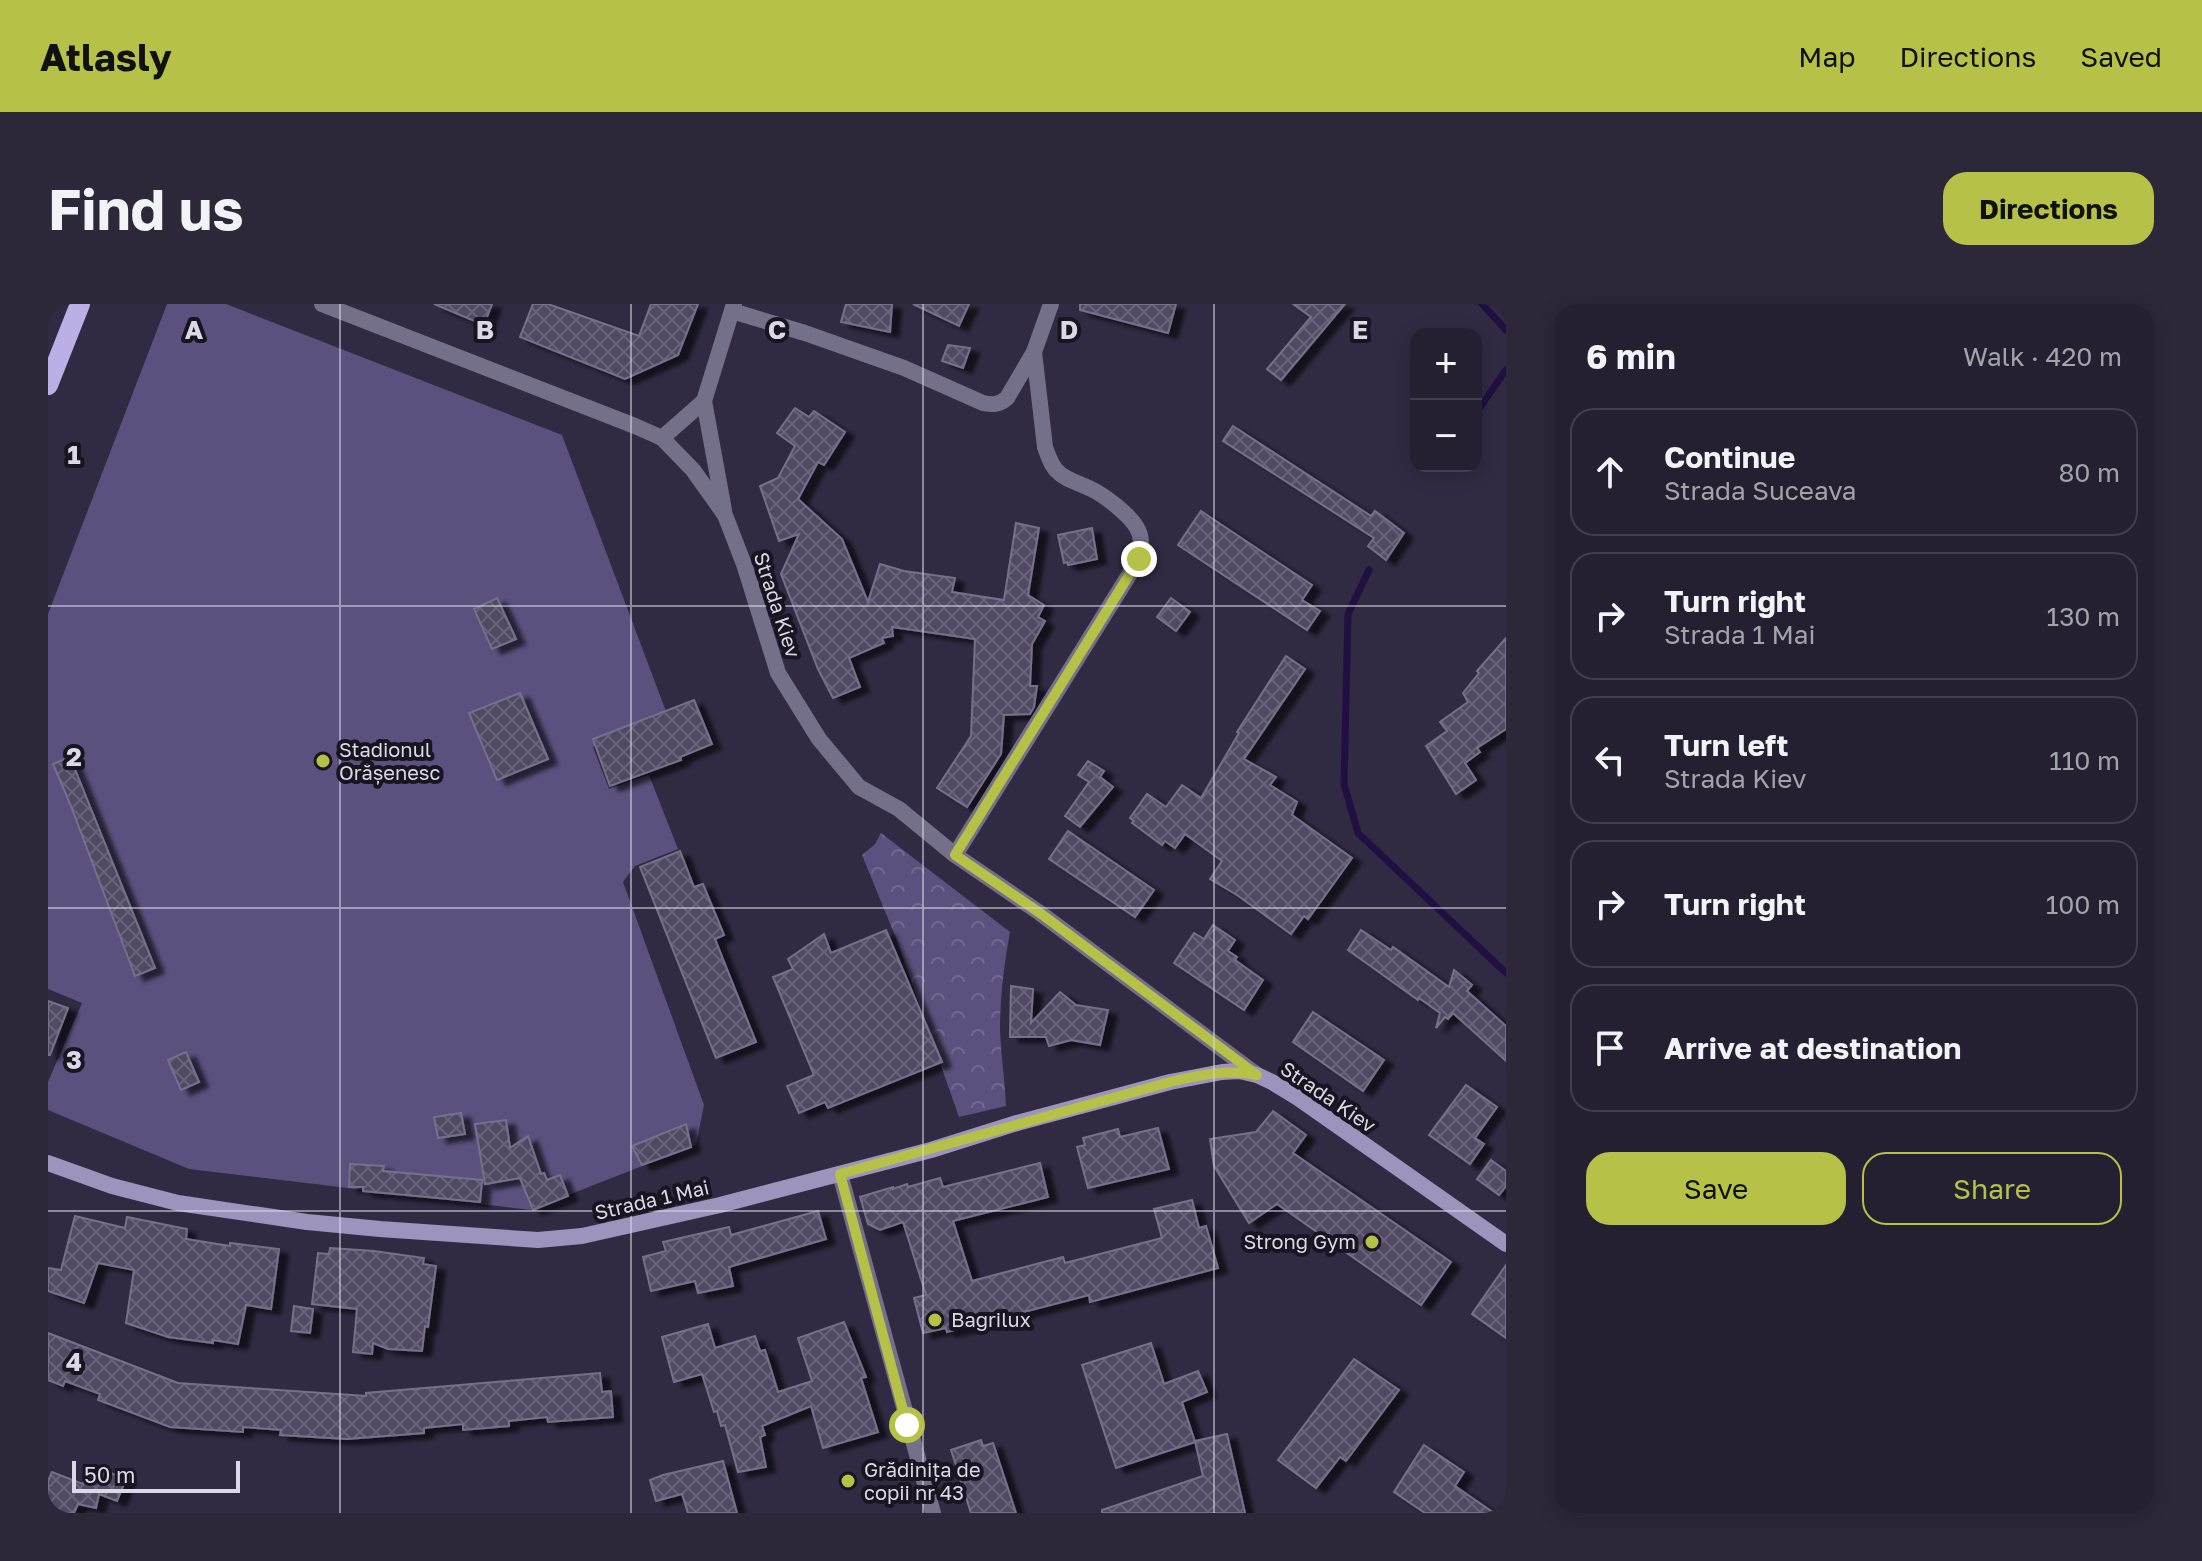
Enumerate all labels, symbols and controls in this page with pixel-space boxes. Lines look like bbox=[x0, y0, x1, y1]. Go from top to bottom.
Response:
text: Atlasly bbox=[40, 34, 172, 79]
text: Map bbox=[1798, 40, 1855, 73]
text: Directions bbox=[1899, 40, 2036, 73]
text: Saved bbox=[2080, 40, 2162, 73]
button: Directions bbox=[1943, 172, 2154, 245]
text: Find us bbox=[48, 175, 244, 242]
text: A bbox=[185, 314, 204, 345]
text: B bbox=[476, 314, 494, 345]
text: C bbox=[768, 314, 786, 345]
text: D bbox=[1060, 314, 1078, 345]
text: E bbox=[1352, 314, 1368, 345]
map controls bbox=[1410, 328, 1482, 472]
button: + bbox=[1410, 328, 1482, 400]
text: 6 min bbox=[1586, 336, 1676, 376]
text: Walk · 420 m bbox=[1963, 341, 2122, 372]
button: − bbox=[1410, 400, 1482, 472]
text: 1 bbox=[67, 439, 81, 470]
text: Continue bbox=[1664, 439, 1795, 475]
icon: ahead bbox=[1588, 450, 1632, 494]
text: 80 m bbox=[2059, 457, 2120, 488]
text: Strada Suceava bbox=[1664, 475, 1857, 506]
route end bbox=[1121, 541, 1157, 577]
street label: Strada Kiev bbox=[750, 549, 806, 660]
text: Turn right bbox=[1664, 583, 1806, 619]
icon: right bbox=[1588, 594, 1632, 638]
text: 130 m bbox=[2047, 601, 2120, 632]
text: Strada 1 Mai bbox=[1664, 619, 1815, 650]
text: Turn left bbox=[1664, 727, 1789, 763]
place label: Stadionul Orășenesc bbox=[339, 737, 440, 785]
icon: left bbox=[1588, 738, 1632, 782]
text: 2 bbox=[66, 741, 82, 772]
text: 110 m bbox=[2049, 745, 2120, 776]
marker: Stadionul Orășenesc bbox=[314, 752, 332, 770]
text: Strada Kiev bbox=[1664, 763, 1806, 794]
icon: right bbox=[1588, 882, 1632, 926]
text: Turn right bbox=[1664, 886, 1806, 922]
text: 100 m bbox=[2046, 889, 2120, 920]
icon: arrive bbox=[1588, 1026, 1632, 1070]
text: Arrive at destination bbox=[1664, 1030, 1961, 1066]
text: 3 bbox=[66, 1044, 82, 1075]
street label: Strada Kiev bbox=[1276, 1056, 1381, 1137]
button: Save bbox=[1586, 1152, 1846, 1225]
button: Share bbox=[1862, 1152, 2122, 1225]
street label: Strada 1 Mai bbox=[592, 1174, 711, 1224]
place label: Strong Gym bbox=[1243, 1229, 1356, 1253]
marker: Strong Gym bbox=[1363, 1233, 1381, 1251]
place label: Bagrilux bbox=[951, 1307, 1031, 1331]
marker: Bagrilux bbox=[926, 1311, 944, 1329]
text: 4 bbox=[66, 1346, 82, 1377]
route start bbox=[889, 1407, 925, 1443]
scale bar bbox=[72, 1457, 240, 1493]
place label: Grădinița de copii nr 43 bbox=[864, 1457, 981, 1504]
text: 50 m bbox=[84, 1461, 135, 1488]
marker: Grădinița de copii nr 43 bbox=[839, 1472, 857, 1490]

